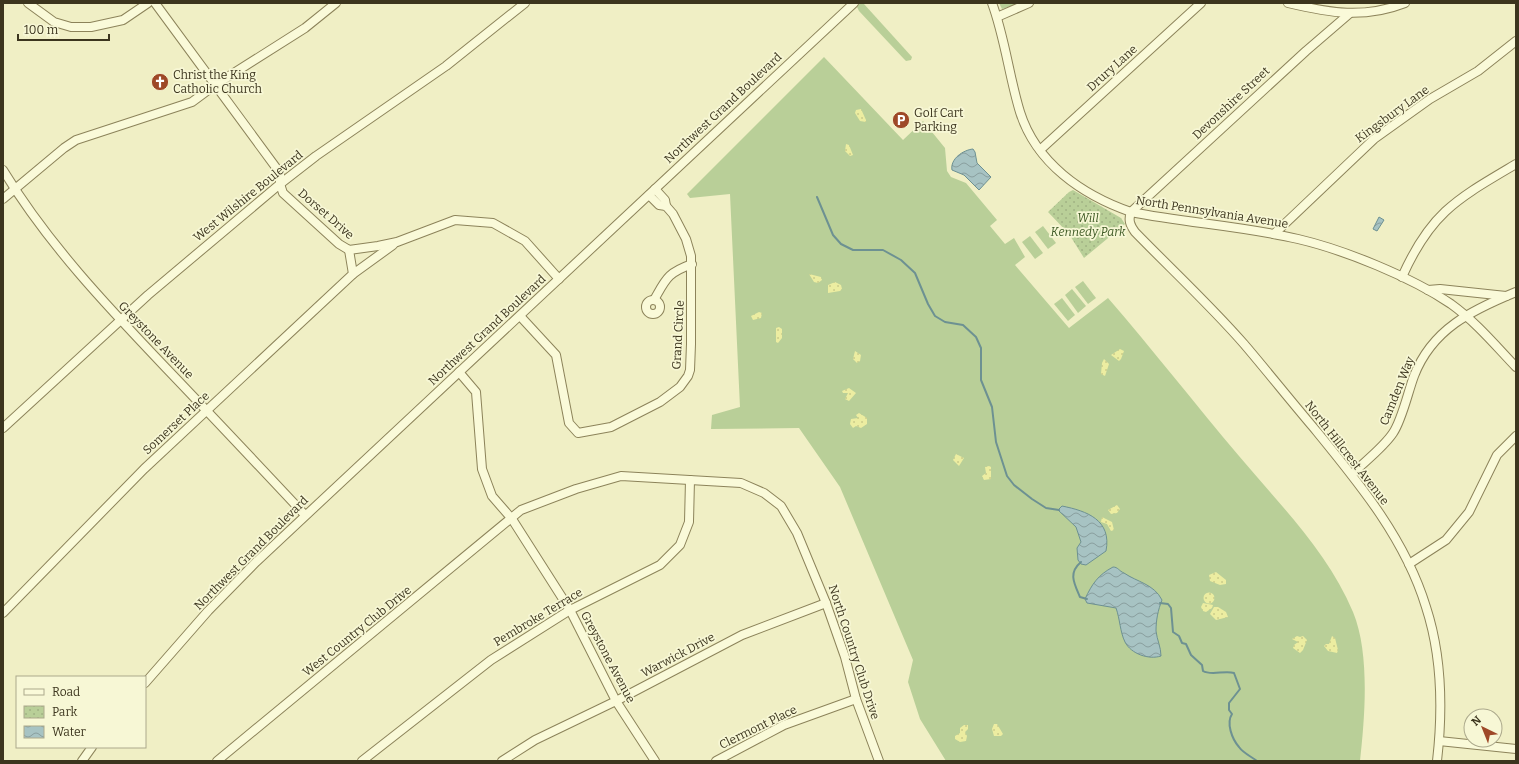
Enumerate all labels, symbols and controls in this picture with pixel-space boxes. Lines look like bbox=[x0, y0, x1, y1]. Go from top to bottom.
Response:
scale bar bbox=[18, 16, 109, 42]
text: 100 m bbox=[24, 23, 59, 37]
street label: Drury Lane bbox=[1084, 42, 1140, 94]
street label: Northwest Grand Boulevard bbox=[661, 50, 785, 166]
street label: Devonshire Street bbox=[1190, 63, 1273, 142]
place label: Christ the King Catholic Church bbox=[173, 68, 262, 96]
church icon: Christ the King Catholic Church bbox=[150, 72, 170, 92]
street label: Kingsbury Lane bbox=[1352, 83, 1432, 145]
place label: Golf Cart Parking bbox=[914, 106, 964, 134]
parking icon: Golf Cart Parking bbox=[891, 110, 911, 130]
street label: West Wilshire Boulevard bbox=[191, 148, 305, 244]
street label: Dorset Drive bbox=[295, 186, 357, 242]
street label: North Pennsylvania Avenue bbox=[1135, 193, 1289, 231]
park label: Will Kennedy Park bbox=[1051, 211, 1126, 239]
street label: Northwest Grand Boulevard bbox=[425, 272, 549, 388]
street label: Greystone Avenue bbox=[116, 299, 196, 381]
street label: Grand Circle bbox=[669, 300, 687, 370]
street label: Camden Way bbox=[1377, 354, 1417, 427]
street label: Somerset Place bbox=[140, 389, 212, 457]
street label: North Hillcrest Avenue bbox=[1302, 398, 1392, 508]
street label: Northwest Grand Boulevard bbox=[191, 493, 311, 613]
street label: West Country Club Drive bbox=[300, 583, 414, 679]
street label: North Country Club Drive bbox=[826, 583, 882, 721]
street label: Pembroke Terrace bbox=[491, 585, 585, 649]
street label: Greystone Avenue bbox=[578, 609, 638, 705]
street label: Warwick Drive bbox=[639, 630, 717, 680]
legend bbox=[16, 676, 146, 748]
text: Road bbox=[52, 685, 80, 699]
street label: Clermont Place bbox=[717, 702, 799, 752]
text: Park bbox=[52, 705, 78, 719]
north arrow bbox=[1463, 708, 1503, 748]
text: N bbox=[1469, 713, 1484, 729]
text: Water bbox=[52, 725, 87, 739]

